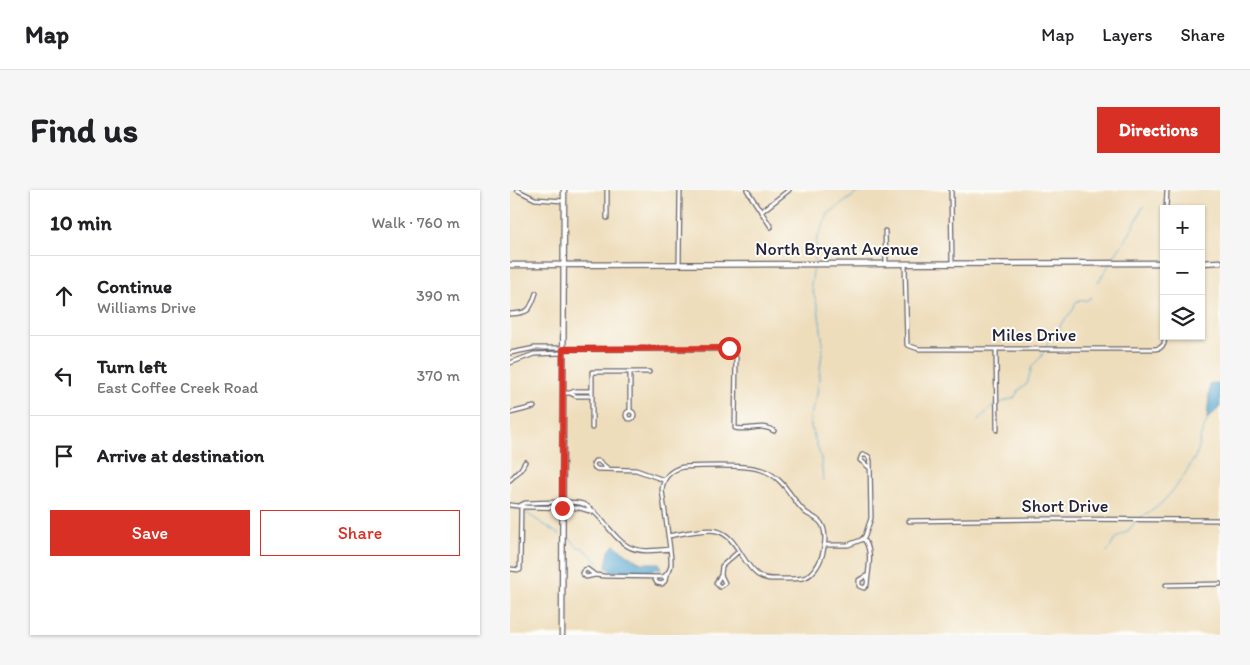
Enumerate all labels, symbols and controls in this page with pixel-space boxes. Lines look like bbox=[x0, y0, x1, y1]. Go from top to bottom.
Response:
text: Map bbox=[25, 20, 69, 49]
text: Map bbox=[1041, 24, 1074, 46]
text: Layers bbox=[1102, 24, 1152, 46]
text: Share bbox=[1180, 24, 1225, 46]
button: Directions bbox=[1097, 107, 1220, 153]
text: Find us bbox=[30, 109, 138, 151]
map controls bbox=[1160, 205, 1205, 340]
button: + bbox=[1160, 205, 1205, 250]
text: 10 min bbox=[50, 210, 112, 235]
text: Walk · 760 m bbox=[372, 213, 460, 232]
street label: North Bryant Avenue bbox=[755, 238, 919, 260]
button: − bbox=[1160, 250, 1205, 295]
text: Continue bbox=[97, 275, 172, 298]
icon: ahead bbox=[50, 282, 78, 310]
text: 390 m bbox=[416, 286, 460, 305]
button: layers bbox=[1160, 295, 1205, 340]
text: Williams Drive bbox=[97, 298, 196, 317]
street label: Miles Drive bbox=[992, 324, 1076, 346]
route start bbox=[718, 337, 741, 360]
text: Turn left bbox=[97, 355, 167, 378]
icon: left bbox=[50, 362, 78, 390]
text: 370 m bbox=[416, 366, 460, 385]
text: East Coffee Creek Road bbox=[97, 378, 258, 397]
icon: arrive bbox=[50, 442, 78, 470]
text: Arrive at destination bbox=[97, 444, 264, 467]
street label: Short Drive bbox=[1022, 495, 1108, 517]
route end bbox=[551, 497, 574, 520]
button: Save bbox=[50, 510, 250, 556]
button: Share bbox=[260, 510, 460, 556]

